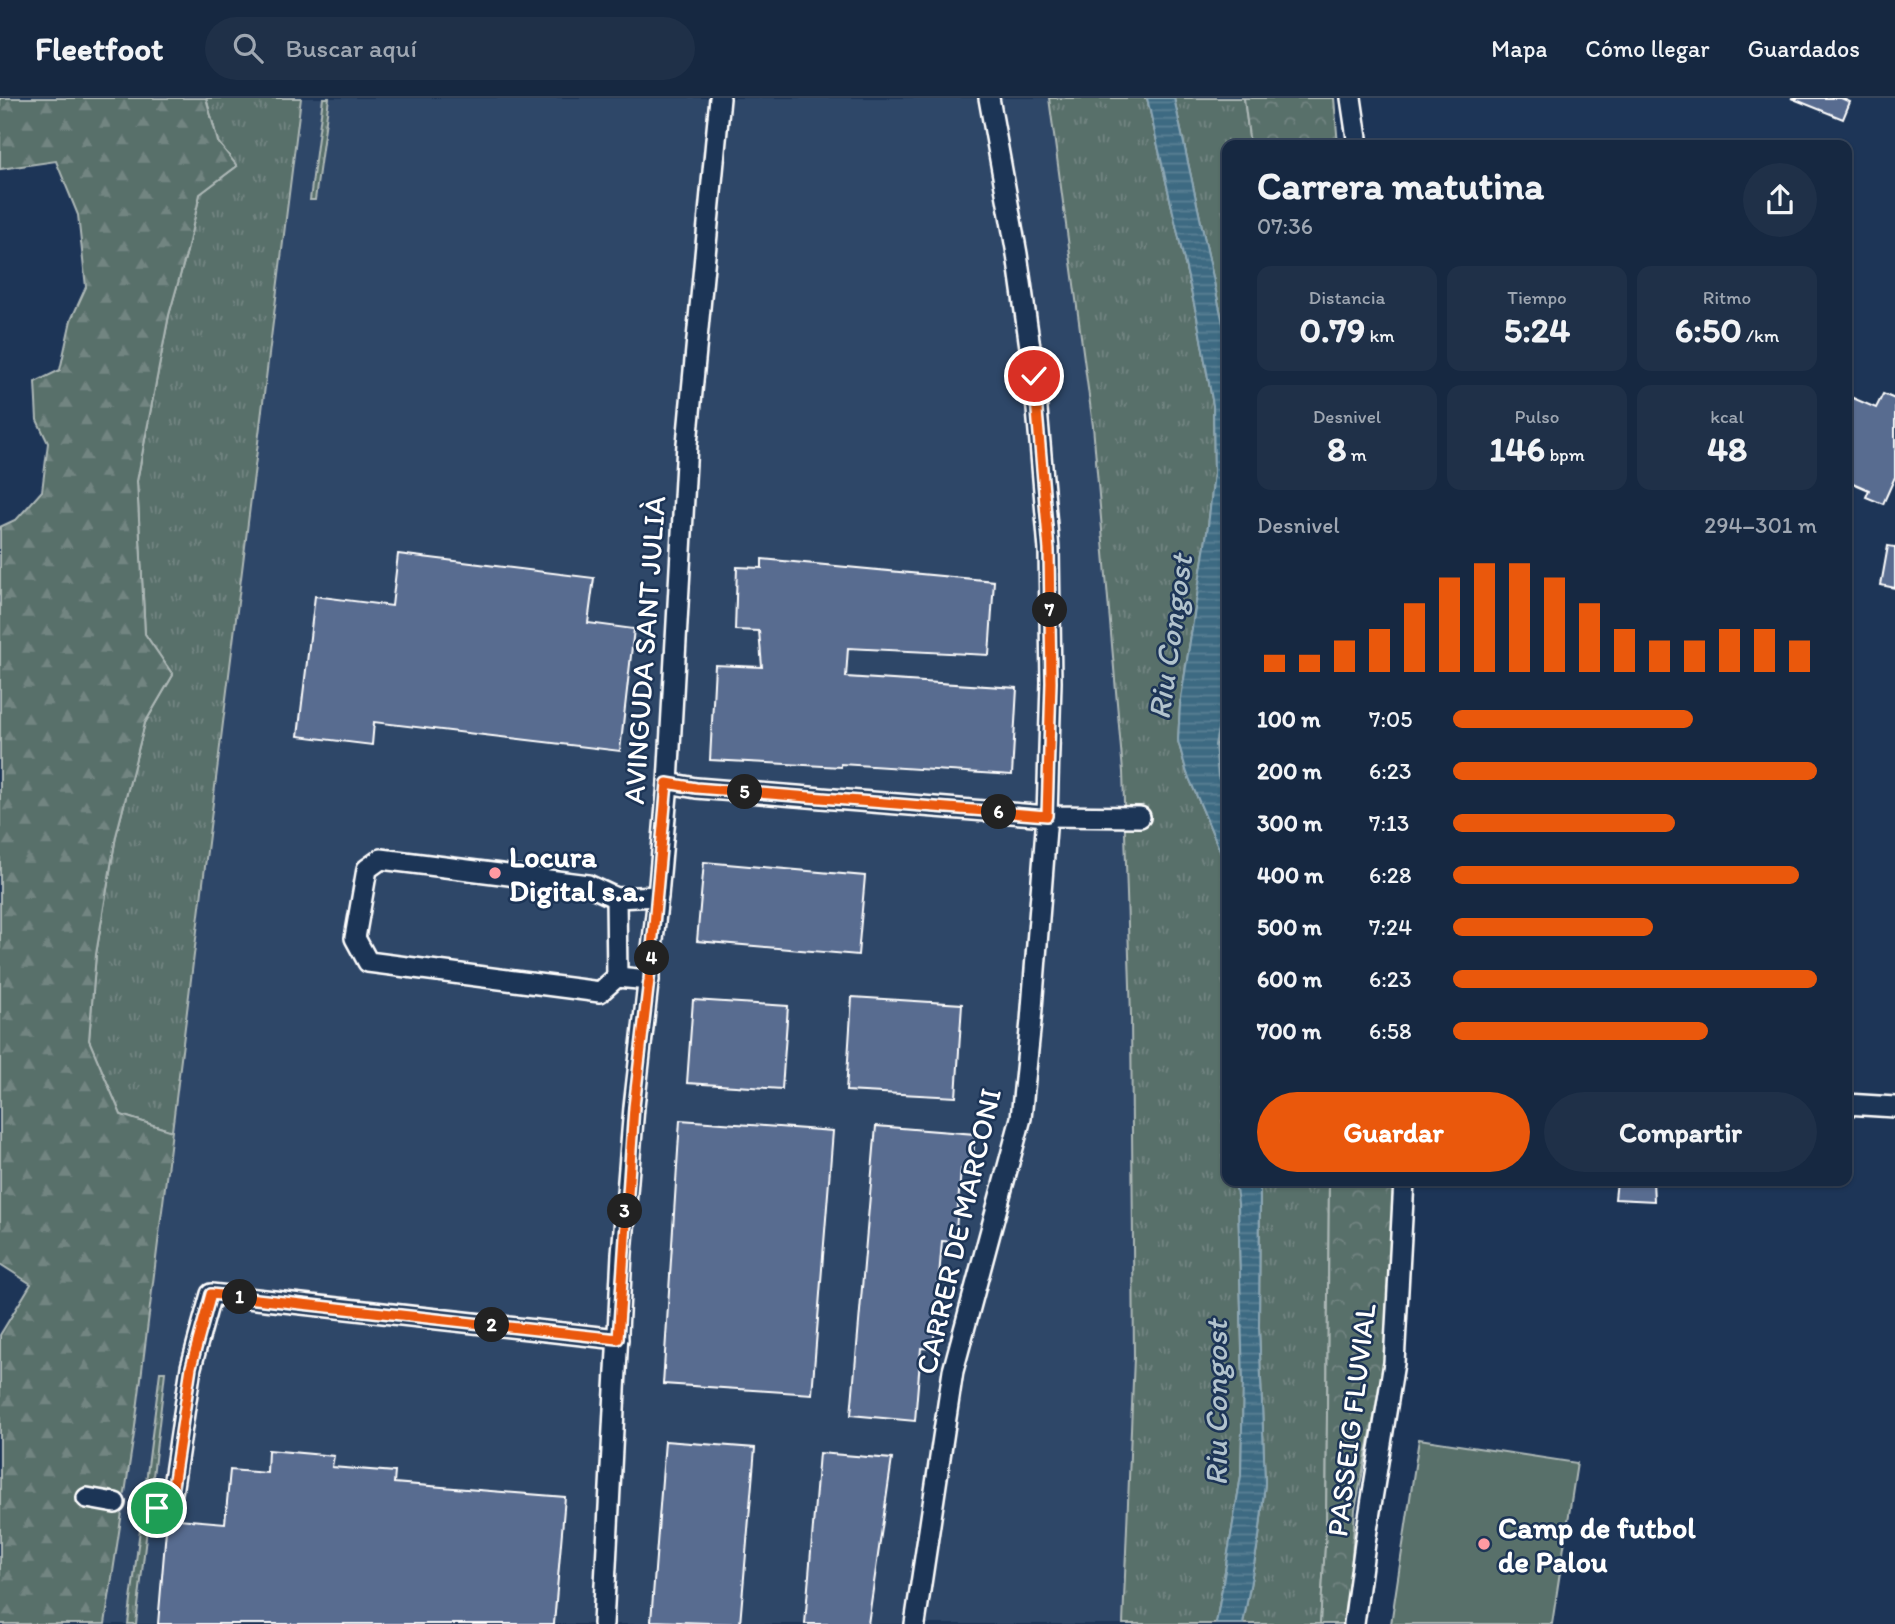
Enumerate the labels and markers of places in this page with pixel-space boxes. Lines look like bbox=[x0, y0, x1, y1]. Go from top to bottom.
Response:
pin bbox=[1004, 346, 1064, 406]
pin: 7 bbox=[1032, 592, 1068, 628]
pin: 5 bbox=[728, 774, 762, 810]
pin: 6 bbox=[982, 794, 1016, 830]
place label: Locura Digital s.a. bbox=[509, 838, 645, 909]
marker: Locura Digital s.a. bbox=[487, 865, 503, 881]
pin: 4 bbox=[634, 940, 670, 976]
pin: 3 bbox=[608, 1194, 642, 1228]
pin: 1 bbox=[222, 1280, 258, 1314]
pin: 2 bbox=[475, 1308, 510, 1342]
pin bbox=[127, 1478, 187, 1538]
place label: Camp de futbol de Palou bbox=[1498, 1509, 1696, 1580]
marker: Camp de futbol de Palou bbox=[1476, 1536, 1492, 1552]

